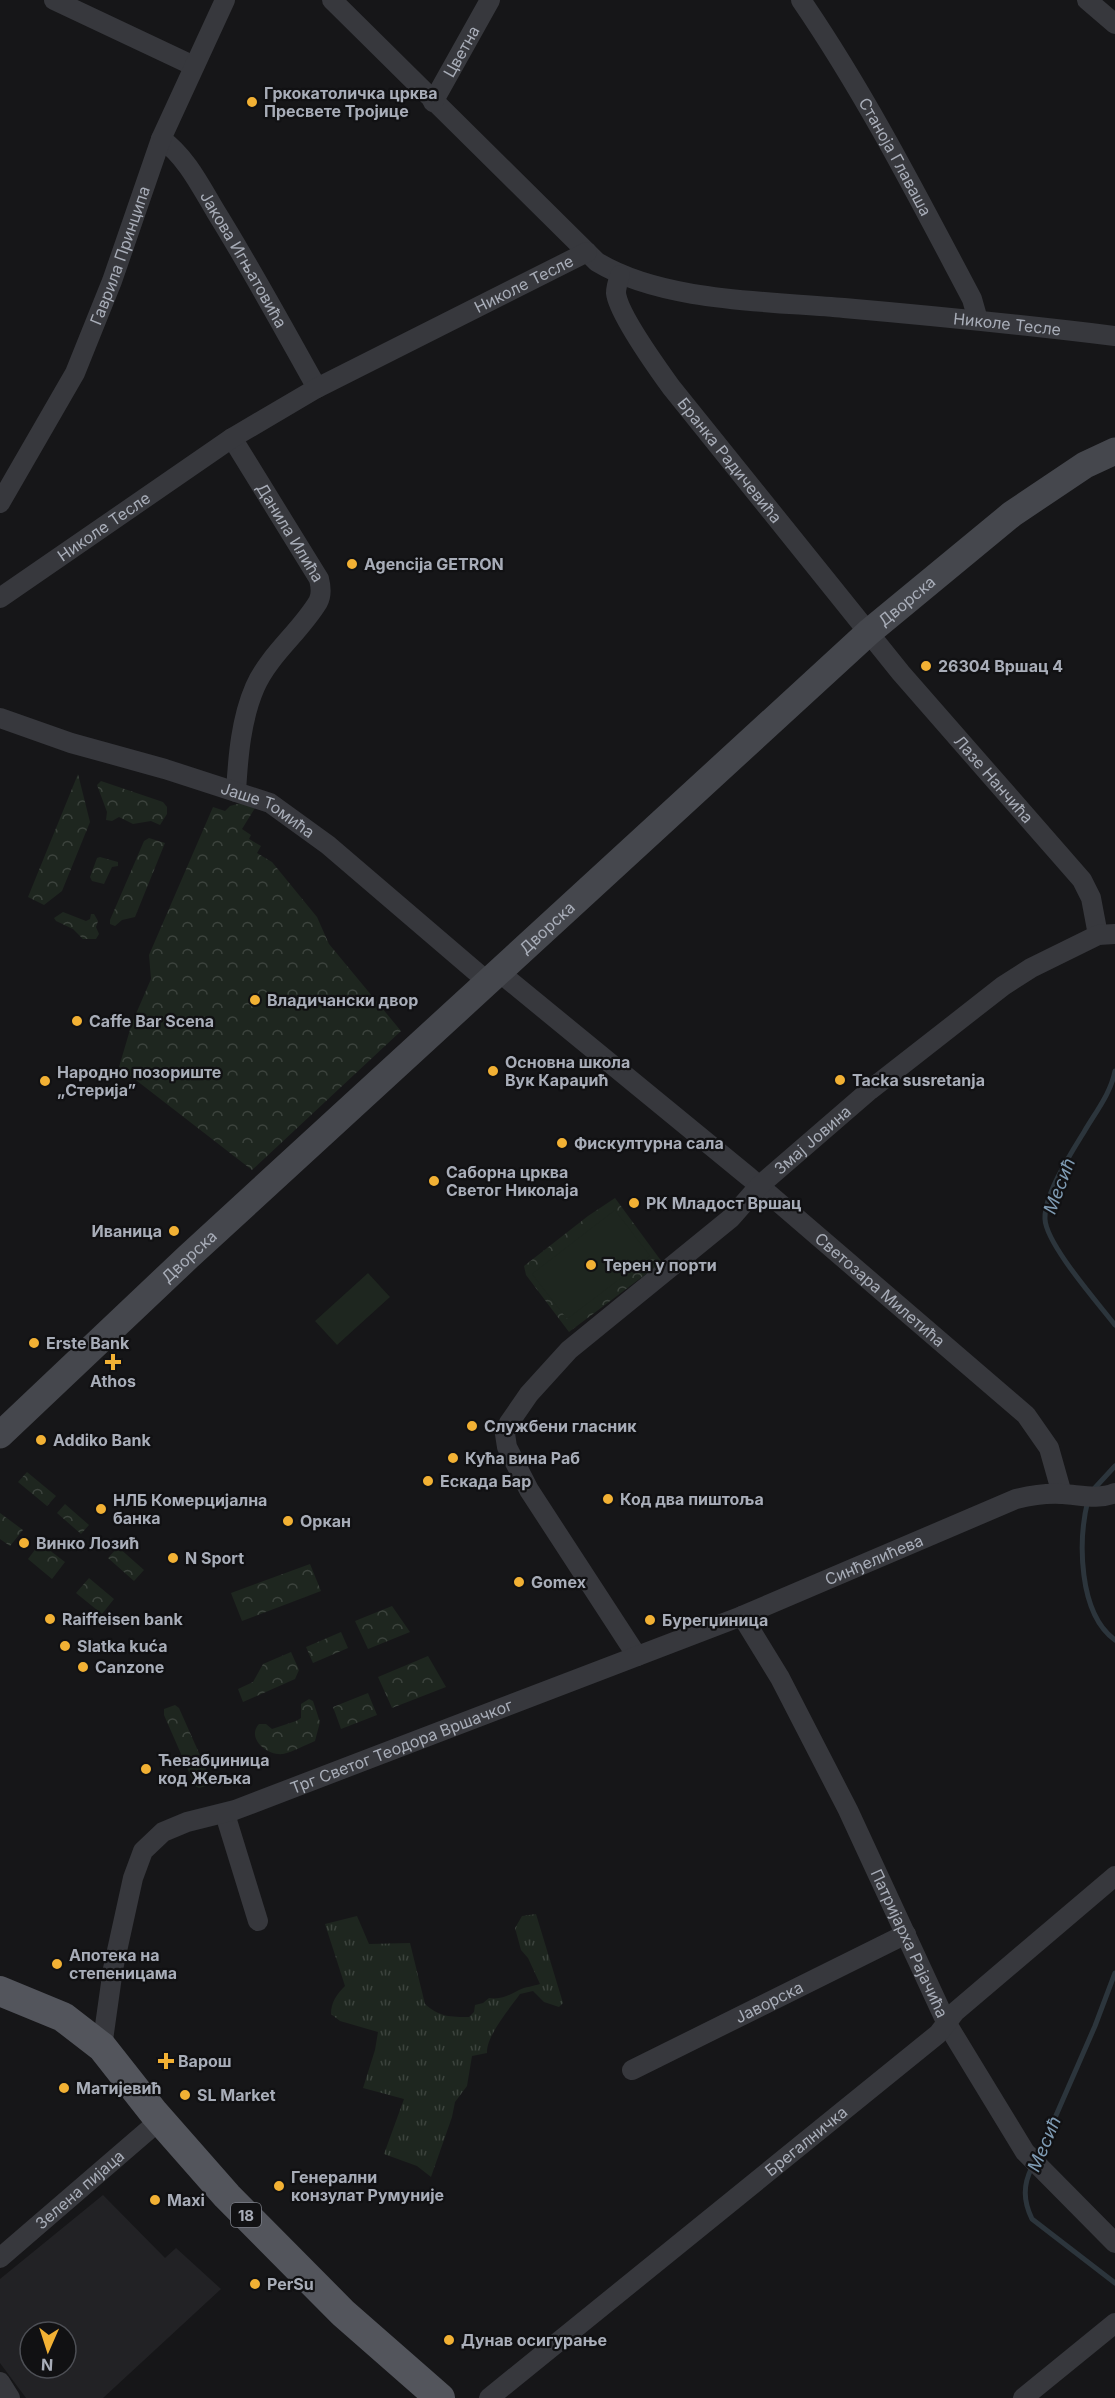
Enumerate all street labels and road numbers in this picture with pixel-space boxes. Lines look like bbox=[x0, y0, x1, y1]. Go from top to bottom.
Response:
street label: Цветна bbox=[439, 22, 484, 81]
street label: Станоја Главаша bbox=[855, 94, 936, 219]
street label: Гаврила Принципа bbox=[85, 183, 154, 328]
street label: Јакова Игњатовића bbox=[196, 188, 291, 331]
street label: Николе Тесле bbox=[471, 251, 577, 317]
street label: Николе Тесле bbox=[952, 308, 1062, 340]
street label: Бранка Радичевића bbox=[674, 394, 786, 527]
street label: Данила Илића bbox=[252, 479, 328, 586]
street label: Николе Тесле bbox=[53, 487, 154, 565]
street label: Дворска bbox=[874, 571, 939, 630]
street label: Лазе Нанчића bbox=[950, 731, 1038, 827]
street label: Јаше Томића bbox=[218, 778, 319, 842]
street label: Дворска bbox=[515, 897, 579, 958]
street label: Змај Јовина bbox=[770, 1101, 855, 1179]
street label: Дворска bbox=[157, 1226, 221, 1287]
street label: Светозара Милетића bbox=[811, 1228, 949, 1351]
street label: Синђелићева bbox=[822, 1530, 926, 1590]
street label: Трг Светог Теодора Вршачког bbox=[287, 1695, 516, 1798]
street label: Патријарха Рајачића bbox=[867, 1866, 953, 2021]
street label: Јаворска bbox=[732, 1977, 806, 2027]
street label: Брегалничка bbox=[761, 2102, 851, 2180]
street label: Зелена пијаца bbox=[31, 2146, 128, 2233]
road number: 18 bbox=[231, 2203, 261, 2227]

